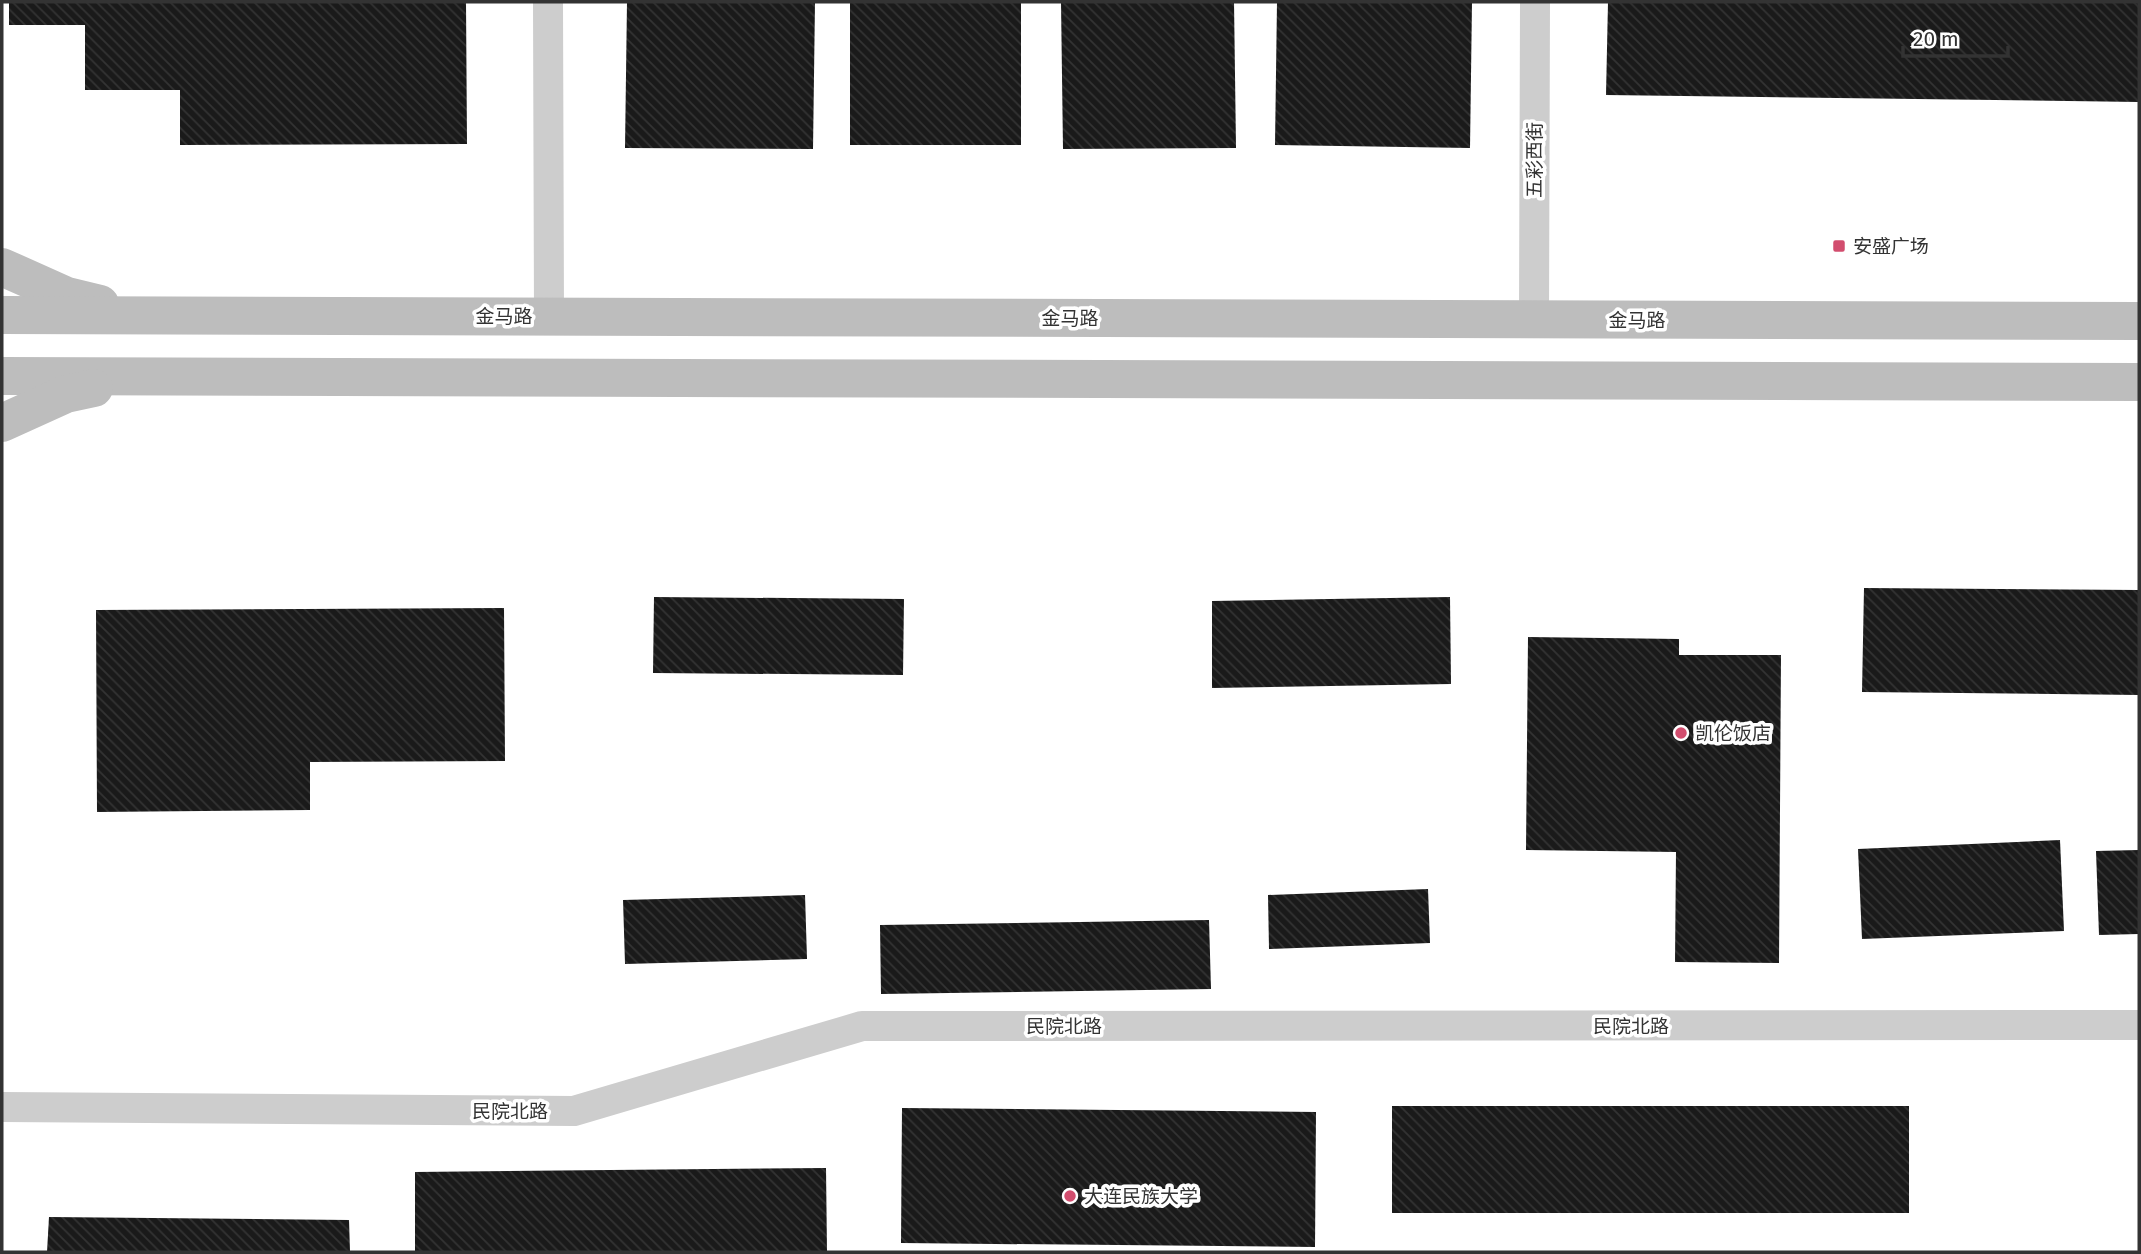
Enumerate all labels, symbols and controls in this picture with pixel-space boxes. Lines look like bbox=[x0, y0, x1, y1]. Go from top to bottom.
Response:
scale bar bbox=[1903, 14, 2008, 58]
text: 20 m bbox=[1913, 26, 1959, 52]
street label: 五彩西街 bbox=[1523, 122, 1546, 198]
place label: 安盛广场 bbox=[1853, 235, 1929, 258]
marker: 安盛广场 bbox=[1831, 238, 1847, 254]
street label: 金马路 bbox=[475, 305, 533, 328]
street label: 金马路 bbox=[1041, 307, 1099, 330]
street label: 金马路 bbox=[1608, 309, 1666, 332]
place label: 凯伦饭店 bbox=[1695, 722, 1771, 745]
marker: 凯伦饭店 bbox=[1673, 725, 1689, 741]
street label: 民院北路 bbox=[1026, 1015, 1102, 1038]
street label: 民院北路 bbox=[1593, 1015, 1669, 1038]
street label: 民院北路 bbox=[472, 1100, 548, 1123]
place label: 大连民族大学 bbox=[1084, 1185, 1198, 1208]
marker: 大连民族大学 bbox=[1062, 1188, 1078, 1204]

